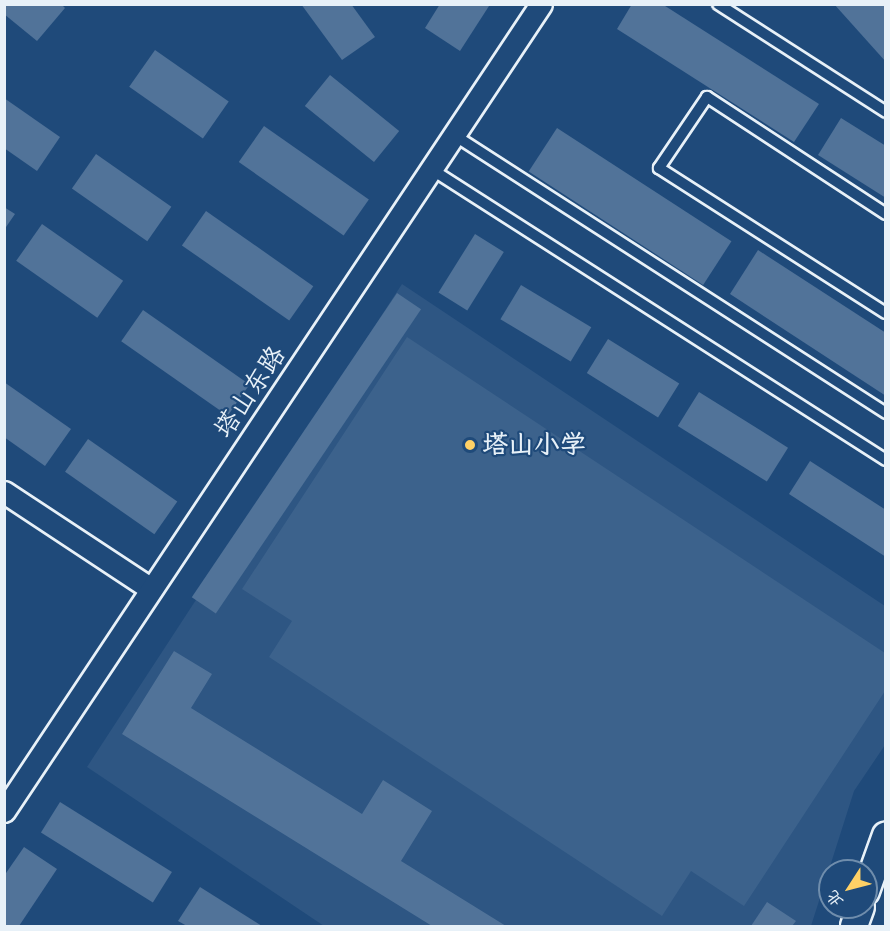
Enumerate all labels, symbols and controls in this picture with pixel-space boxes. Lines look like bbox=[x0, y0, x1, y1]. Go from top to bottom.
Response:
street label: 塔山东路 bbox=[208, 340, 292, 444]
place label: 塔山小学 bbox=[482, 429, 586, 461]
marker: 塔山小学 bbox=[463, 438, 477, 452]
north arrow bbox=[818, 859, 878, 919]
text: 北 bbox=[822, 887, 847, 911]

